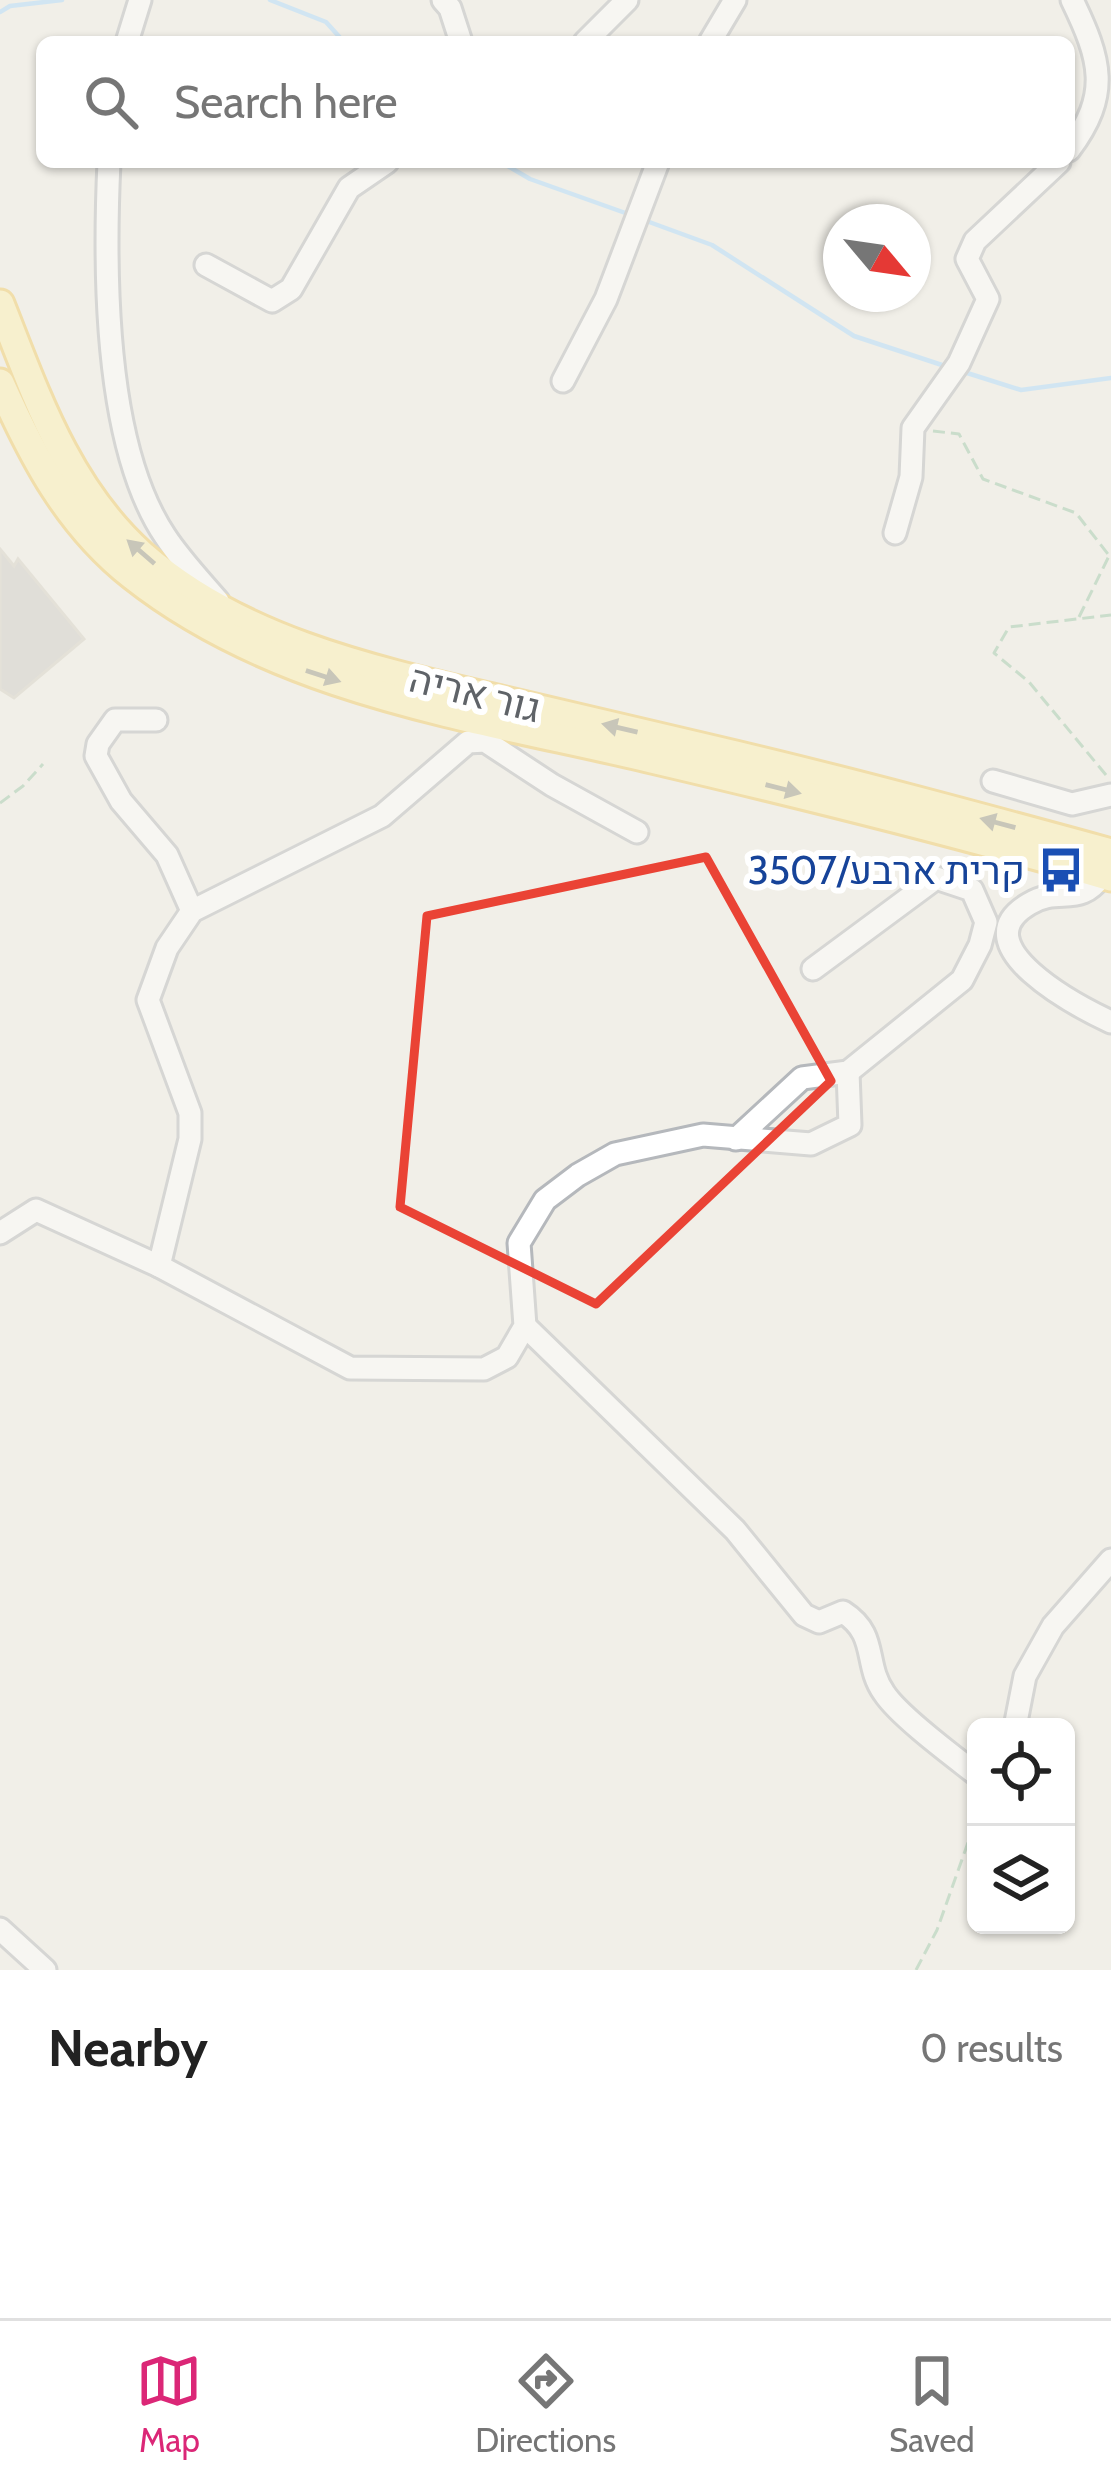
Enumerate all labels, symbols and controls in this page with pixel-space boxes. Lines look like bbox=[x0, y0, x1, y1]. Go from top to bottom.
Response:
search box bbox=[36, 36, 1075, 168]
icon: search bbox=[78, 69, 144, 135]
text: Search here bbox=[174, 75, 398, 129]
north arrow bbox=[823, 204, 931, 312]
one-way arrow bbox=[126, 539, 156, 566]
street label: גור אריה bbox=[404, 654, 546, 732]
one-way arrow bbox=[305, 668, 342, 687]
one-way arrow bbox=[600, 717, 638, 736]
one-way arrow bbox=[764, 780, 801, 799]
one-way arrow bbox=[979, 812, 1016, 831]
bus stop icon: קרית ארבע/3507 bbox=[1036, 845, 1086, 895]
place label: קרית ארבע/3507 bbox=[748, 846, 1025, 894]
map controls bbox=[967, 1718, 1075, 1934]
button: locate bbox=[967, 1718, 1075, 1826]
button: layers bbox=[967, 1826, 1075, 1934]
text: Nearby bbox=[48, 2017, 208, 2079]
text: 0 results bbox=[920, 2024, 1063, 2072]
tab: Map bbox=[136, 2348, 202, 2460]
tab: Directions bbox=[475, 2348, 616, 2460]
tab: Saved bbox=[889, 2348, 975, 2460]

